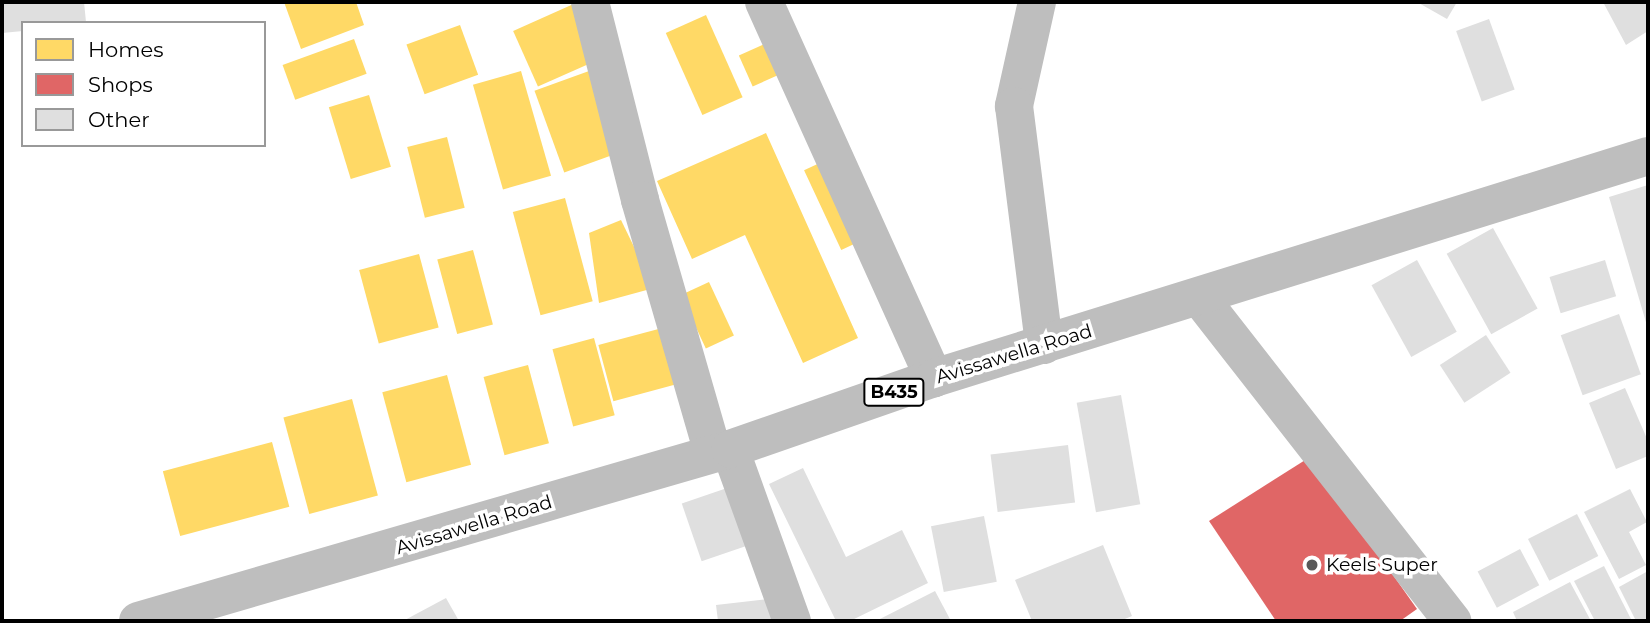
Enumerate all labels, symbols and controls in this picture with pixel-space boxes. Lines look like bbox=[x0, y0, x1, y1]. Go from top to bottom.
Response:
legend bbox=[21, 21, 266, 147]
text: Homes bbox=[88, 37, 163, 62]
text: Shops bbox=[88, 72, 153, 97]
text: Other bbox=[88, 107, 150, 132]
street label: Avissawella Road bbox=[933, 319, 1095, 389]
road number: B435 bbox=[862, 378, 926, 406]
street label: Avissawella Road bbox=[393, 490, 555, 560]
place label: Keels Super bbox=[1326, 554, 1438, 576]
marker: Keels Super bbox=[1304, 557, 1320, 573]

